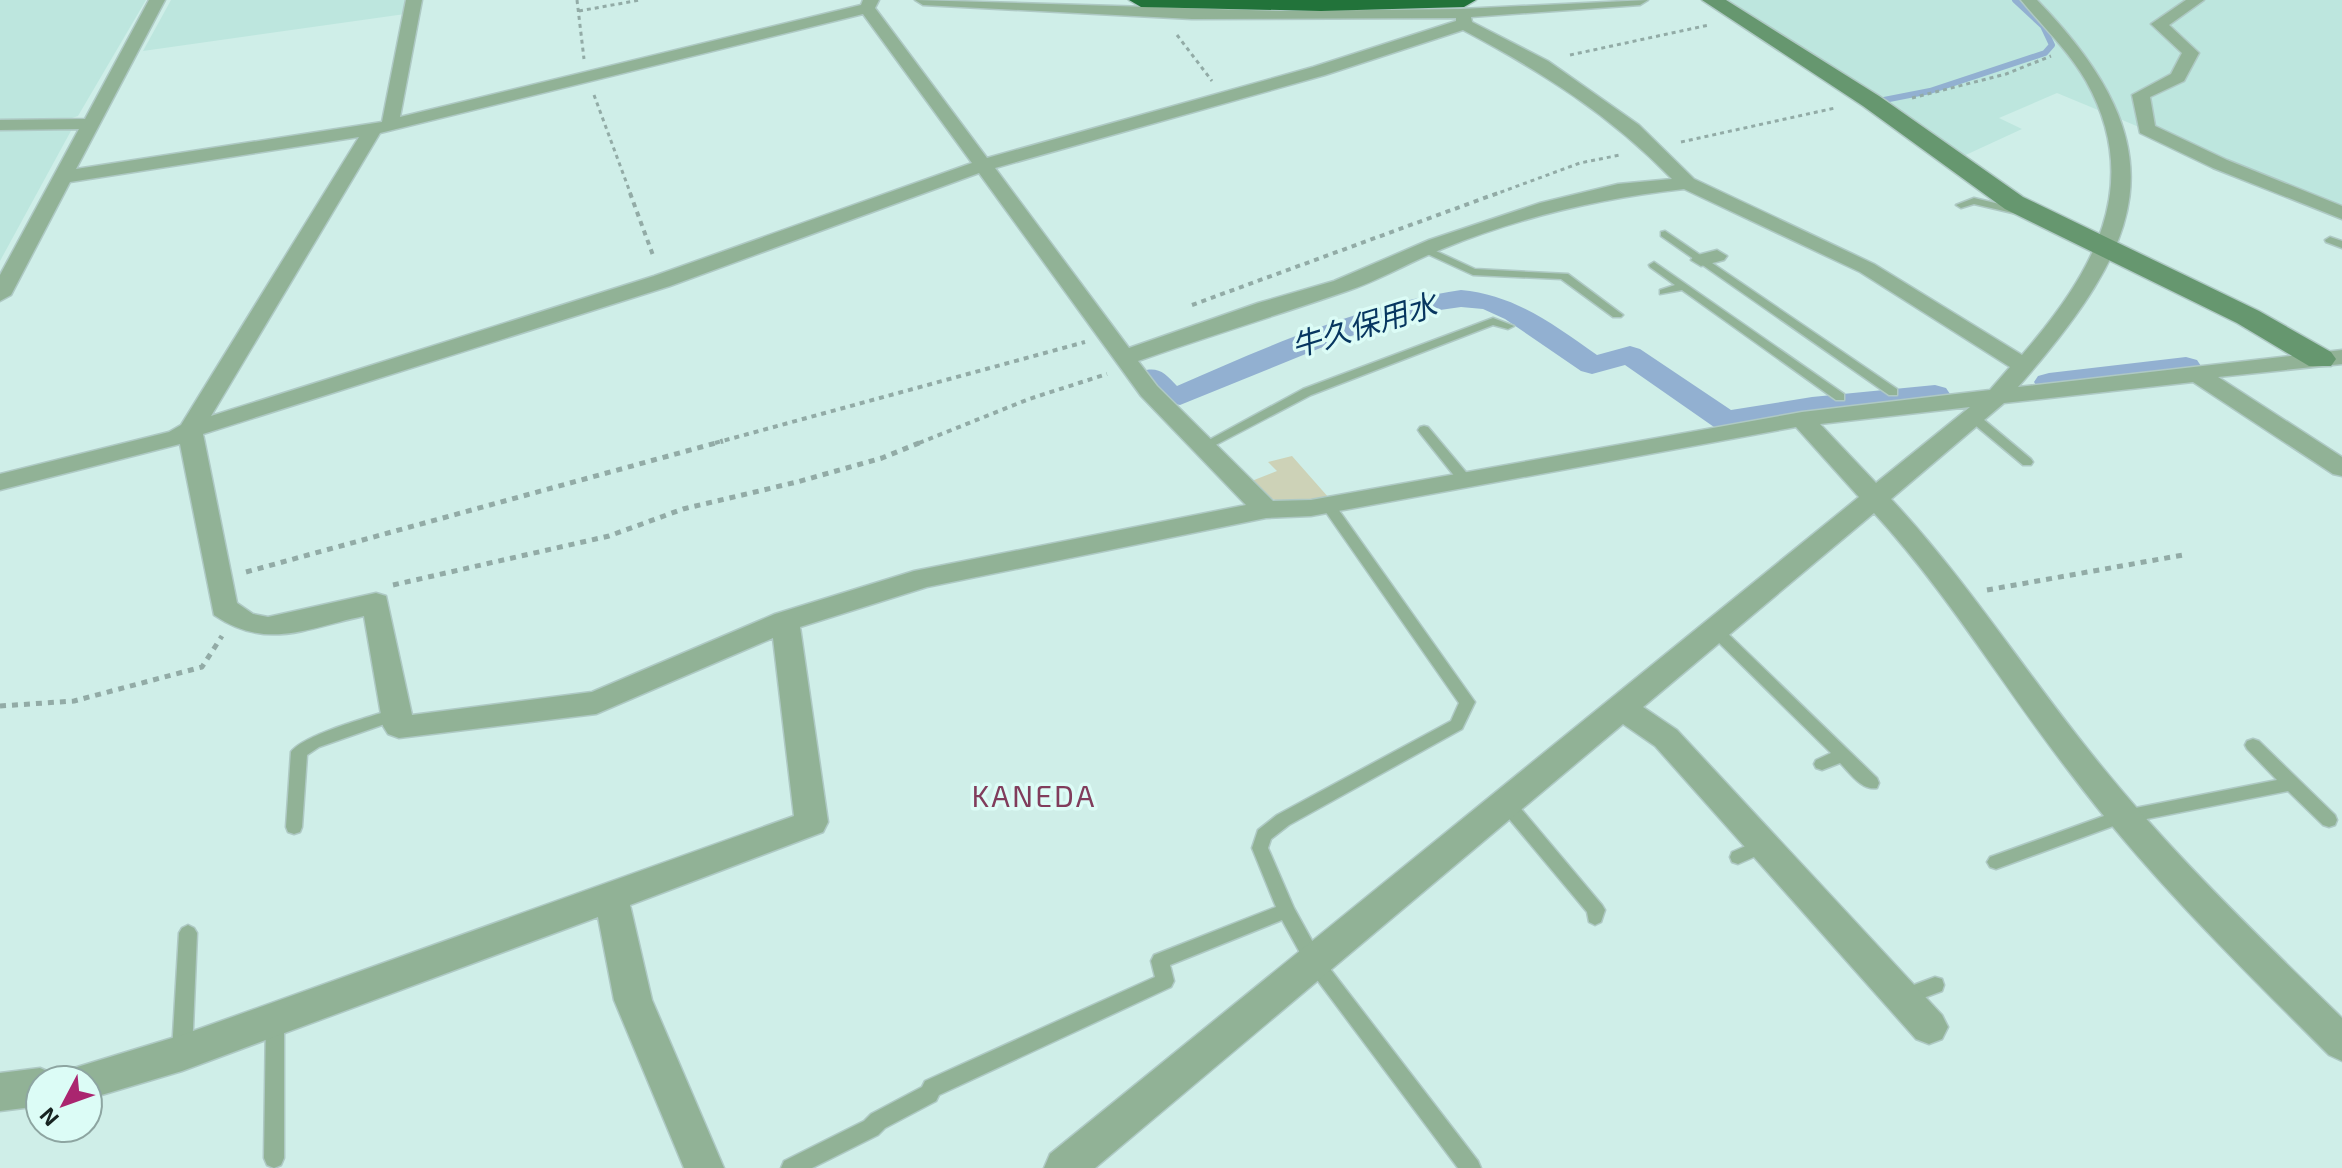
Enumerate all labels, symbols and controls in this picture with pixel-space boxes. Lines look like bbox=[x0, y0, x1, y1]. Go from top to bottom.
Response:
water label: 牛久保用水 bbox=[1286, 284, 1443, 363]
district label: KANEDA bbox=[972, 777, 1096, 813]
north arrow bbox=[24, 1064, 104, 1144]
text: N bbox=[33, 1103, 63, 1132]

